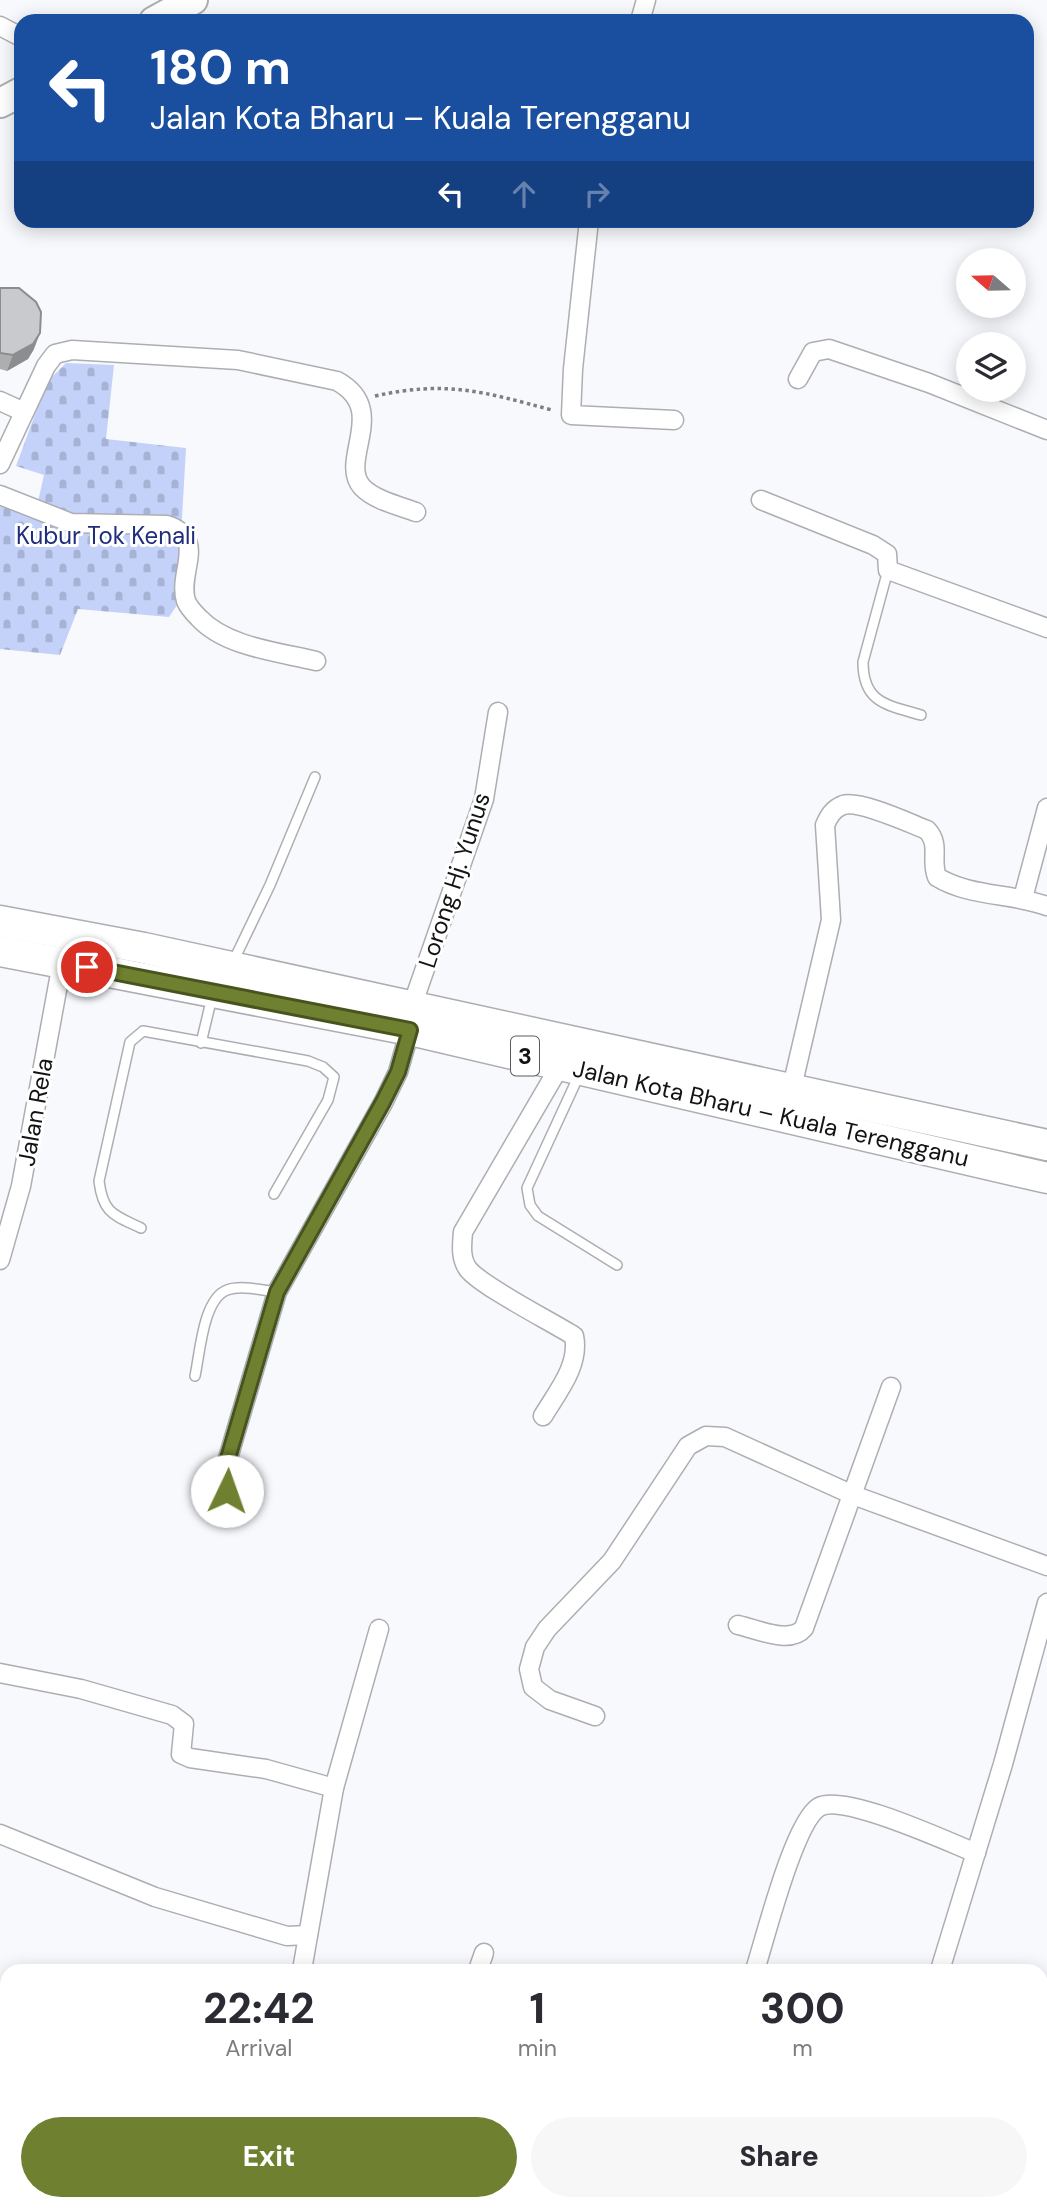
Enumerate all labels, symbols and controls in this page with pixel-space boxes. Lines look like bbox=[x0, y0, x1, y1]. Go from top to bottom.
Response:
text: 180 m bbox=[150, 35, 291, 99]
icon: left bbox=[35, 42, 126, 133]
text: Jalan Kota Bharu – Kuala Terengganu bbox=[150, 97, 691, 139]
icon: left bbox=[432, 175, 470, 213]
icon: ahead bbox=[505, 175, 543, 213]
icon: right bbox=[578, 175, 616, 213]
north arrow bbox=[956, 248, 1026, 318]
map controls bbox=[956, 248, 1026, 402]
button: layers bbox=[956, 332, 1026, 402]
park label: Kubur Tok Kenali bbox=[16, 520, 196, 551]
street label: Lorong Hj. Yunus bbox=[411, 788, 497, 972]
pin bbox=[57, 937, 117, 997]
icon: arrive bbox=[68, 948, 106, 986]
road number: 3 bbox=[511, 1036, 539, 1076]
street label: Jalan Kota Bharu – Kuala Terengganu bbox=[570, 1052, 972, 1174]
street label: Jalan Rela bbox=[10, 1056, 60, 1168]
position arrow bbox=[190, 1454, 264, 1528]
text: 22:42 bbox=[203, 1981, 314, 2036]
text: 1 bbox=[530, 1981, 545, 2036]
text: 300 bbox=[760, 1981, 845, 2036]
text: Arrival bbox=[225, 2033, 292, 2063]
text: min bbox=[518, 2033, 557, 2063]
text: m bbox=[792, 2033, 813, 2063]
button: Exit bbox=[21, 2117, 517, 2197]
button: Share bbox=[531, 2117, 1027, 2197]

